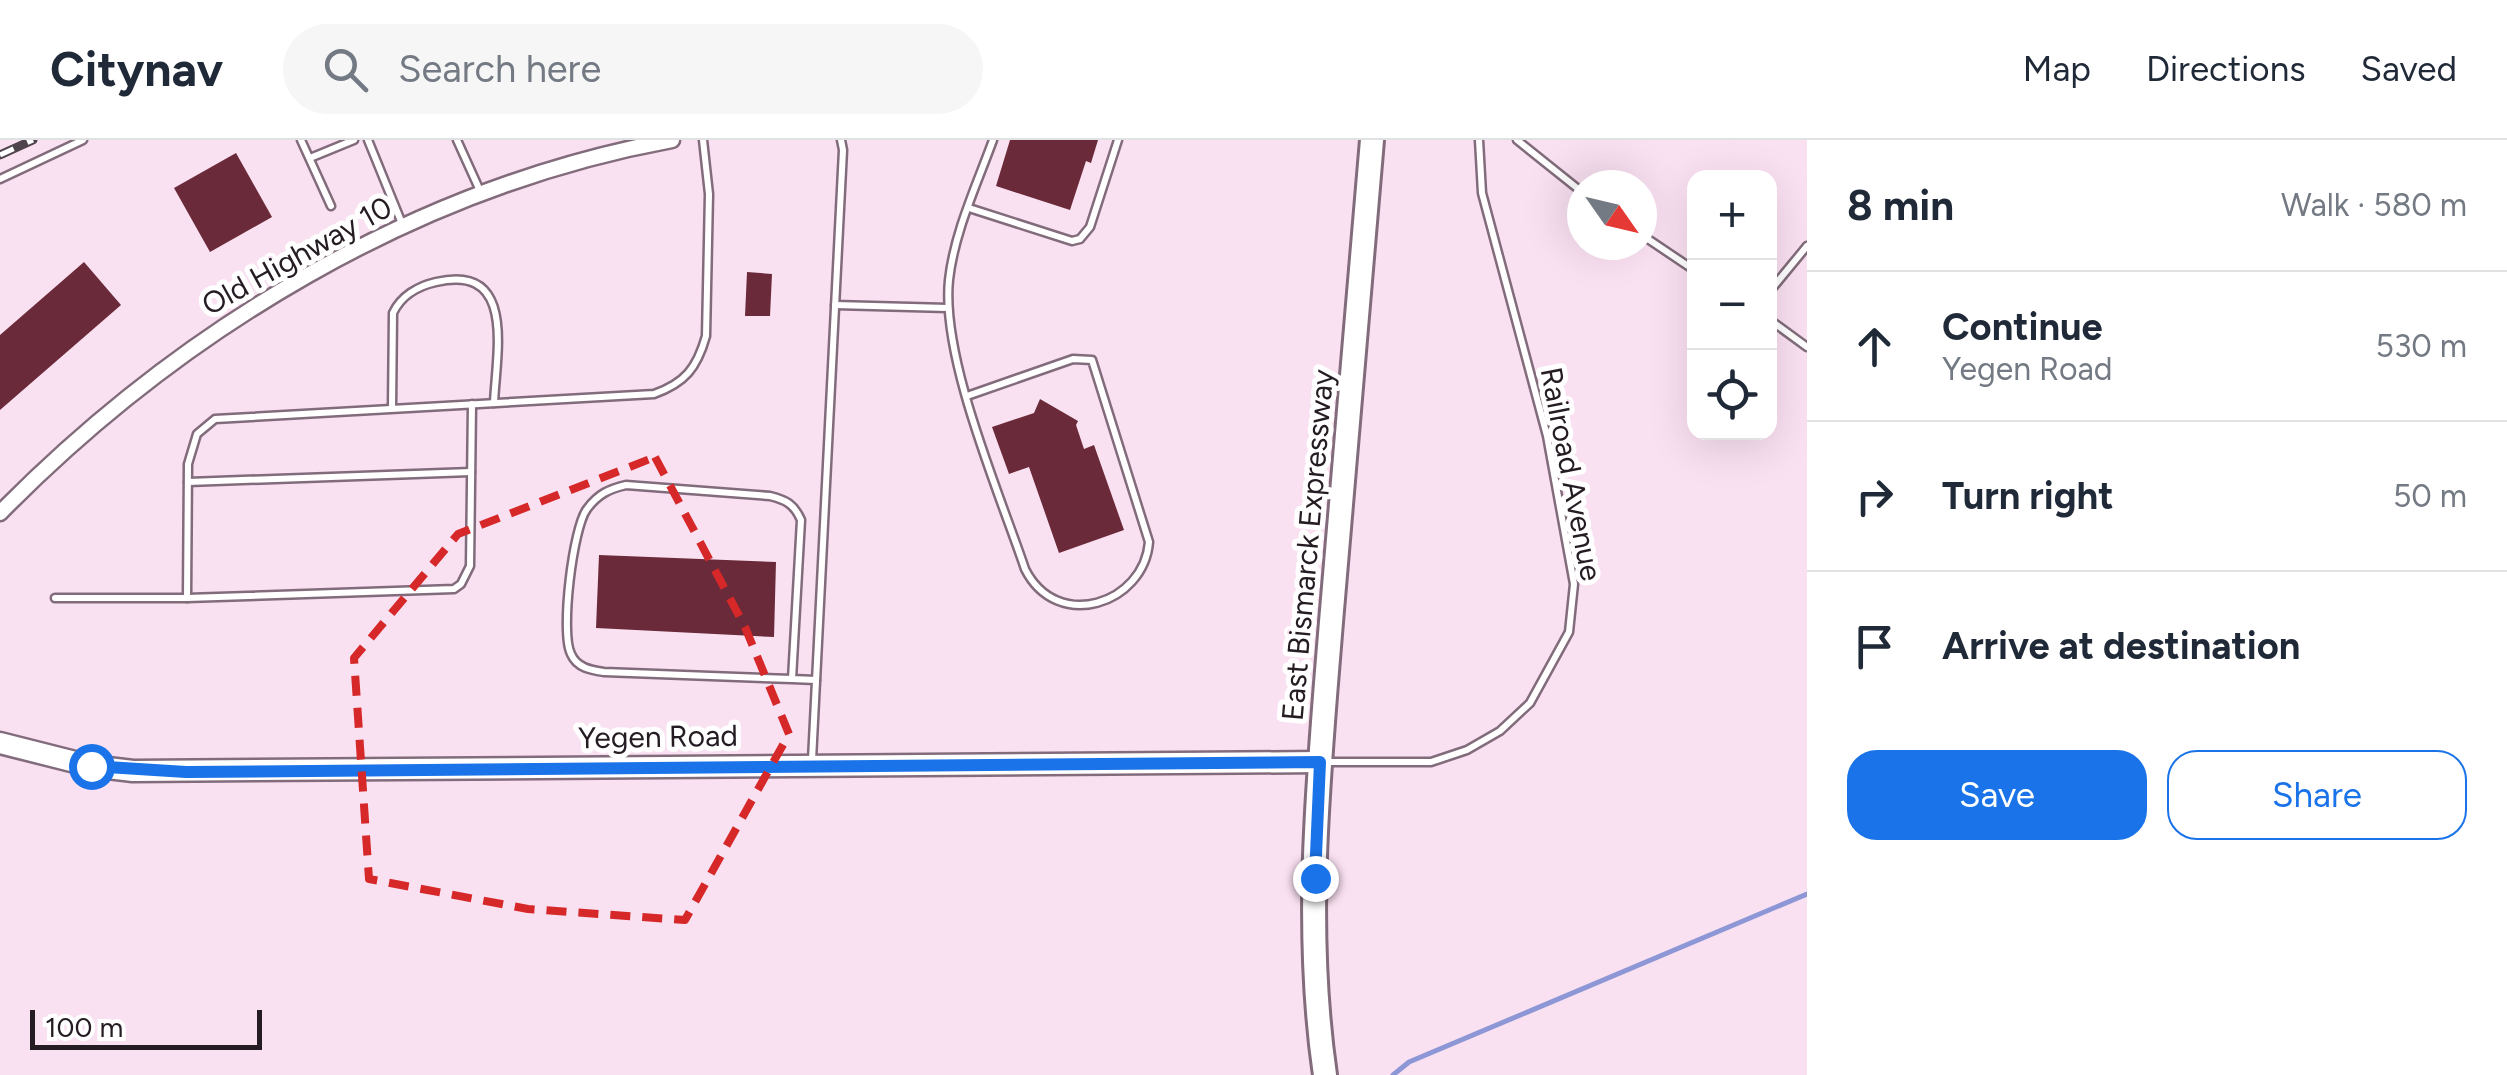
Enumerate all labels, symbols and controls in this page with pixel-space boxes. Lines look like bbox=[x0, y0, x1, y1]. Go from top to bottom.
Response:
search box bbox=[283, 24, 983, 114]
text: Citynav bbox=[50, 40, 223, 98]
icon: search bbox=[318, 42, 373, 97]
text: Search here bbox=[398, 46, 601, 92]
text: Map bbox=[2023, 48, 2091, 90]
text: Directions bbox=[2146, 48, 2306, 90]
text: Saved bbox=[2361, 48, 2457, 90]
north arrow bbox=[1567, 170, 1657, 260]
map controls bbox=[1687, 170, 1777, 440]
button: + bbox=[1687, 170, 1777, 260]
text: 8 min bbox=[1847, 180, 1954, 231]
text: Walk · 580 m bbox=[2281, 186, 2467, 224]
street label: Old Highway 10 bbox=[195, 188, 398, 323]
button: − bbox=[1687, 260, 1777, 350]
text: Continue bbox=[1942, 304, 2103, 350]
icon: ahead bbox=[1847, 319, 1902, 374]
text: 530 m bbox=[2376, 327, 2467, 365]
button: locate bbox=[1687, 350, 1777, 440]
text: Yegen Road bbox=[1942, 350, 2113, 388]
street label: Railroad Avenue bbox=[1533, 364, 1610, 584]
street label: East Bismarck Expressway bbox=[1274, 368, 1341, 722]
icon: right bbox=[1847, 469, 1902, 524]
text: Turn right bbox=[1942, 473, 2114, 519]
text: 50 m bbox=[2393, 477, 2467, 515]
icon: arrive bbox=[1847, 619, 1902, 674]
text: Arrive at destination bbox=[1942, 623, 2300, 669]
street label: Yegen Road bbox=[578, 717, 738, 756]
route start bbox=[69, 744, 115, 790]
button: Save bbox=[1847, 750, 2147, 840]
button: Share bbox=[2167, 750, 2467, 840]
route end bbox=[1293, 856, 1339, 902]
scale bar bbox=[30, 1005, 262, 1050]
text: 100 m bbox=[45, 1010, 123, 1044]

